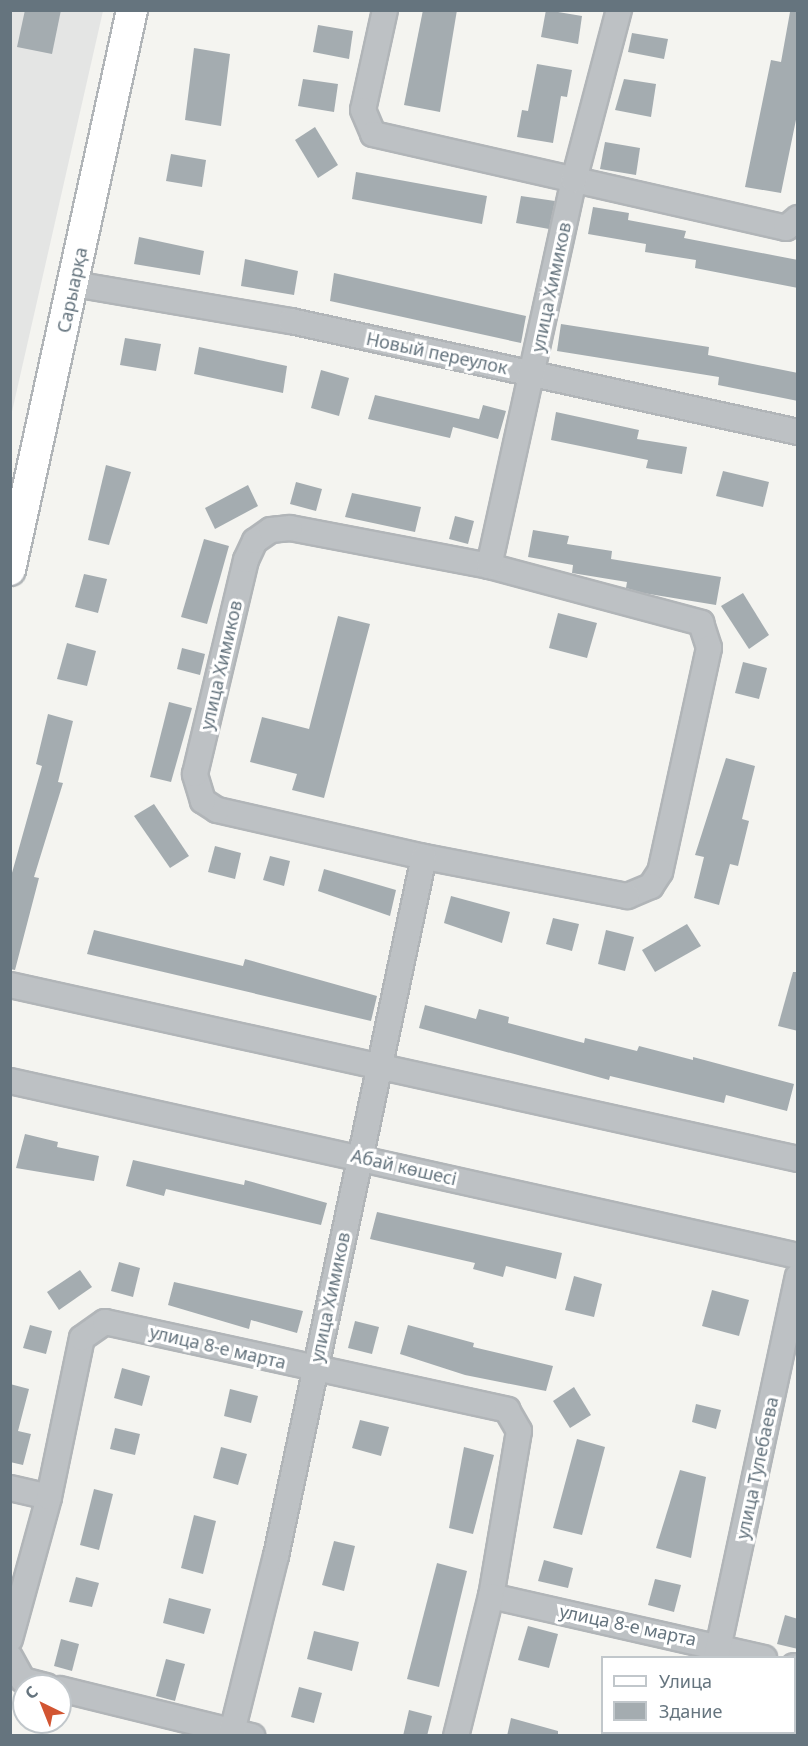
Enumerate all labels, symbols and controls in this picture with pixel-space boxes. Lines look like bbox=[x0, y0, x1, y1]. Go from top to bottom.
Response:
street label: улица Химиков bbox=[527, 220, 575, 354]
street label: Сарыарқа bbox=[52, 245, 92, 335]
street label: Новый переулок bbox=[364, 327, 510, 379]
street label: улица Химиков bbox=[196, 598, 246, 732]
street label: Абай көшесі bbox=[349, 1144, 459, 1190]
street label: улица Химиков bbox=[306, 1230, 354, 1364]
street label: улица 8-е марта bbox=[148, 1321, 288, 1373]
street label: улица Тулебаева bbox=[731, 1395, 783, 1541]
street label: улица 8-е марта bbox=[558, 1600, 698, 1650]
legend bbox=[601, 1656, 796, 1734]
text: Улица bbox=[659, 1669, 712, 1693]
north arrow bbox=[12, 1674, 72, 1734]
text: С bbox=[20, 1681, 42, 1704]
text: Здание bbox=[659, 1699, 722, 1723]

